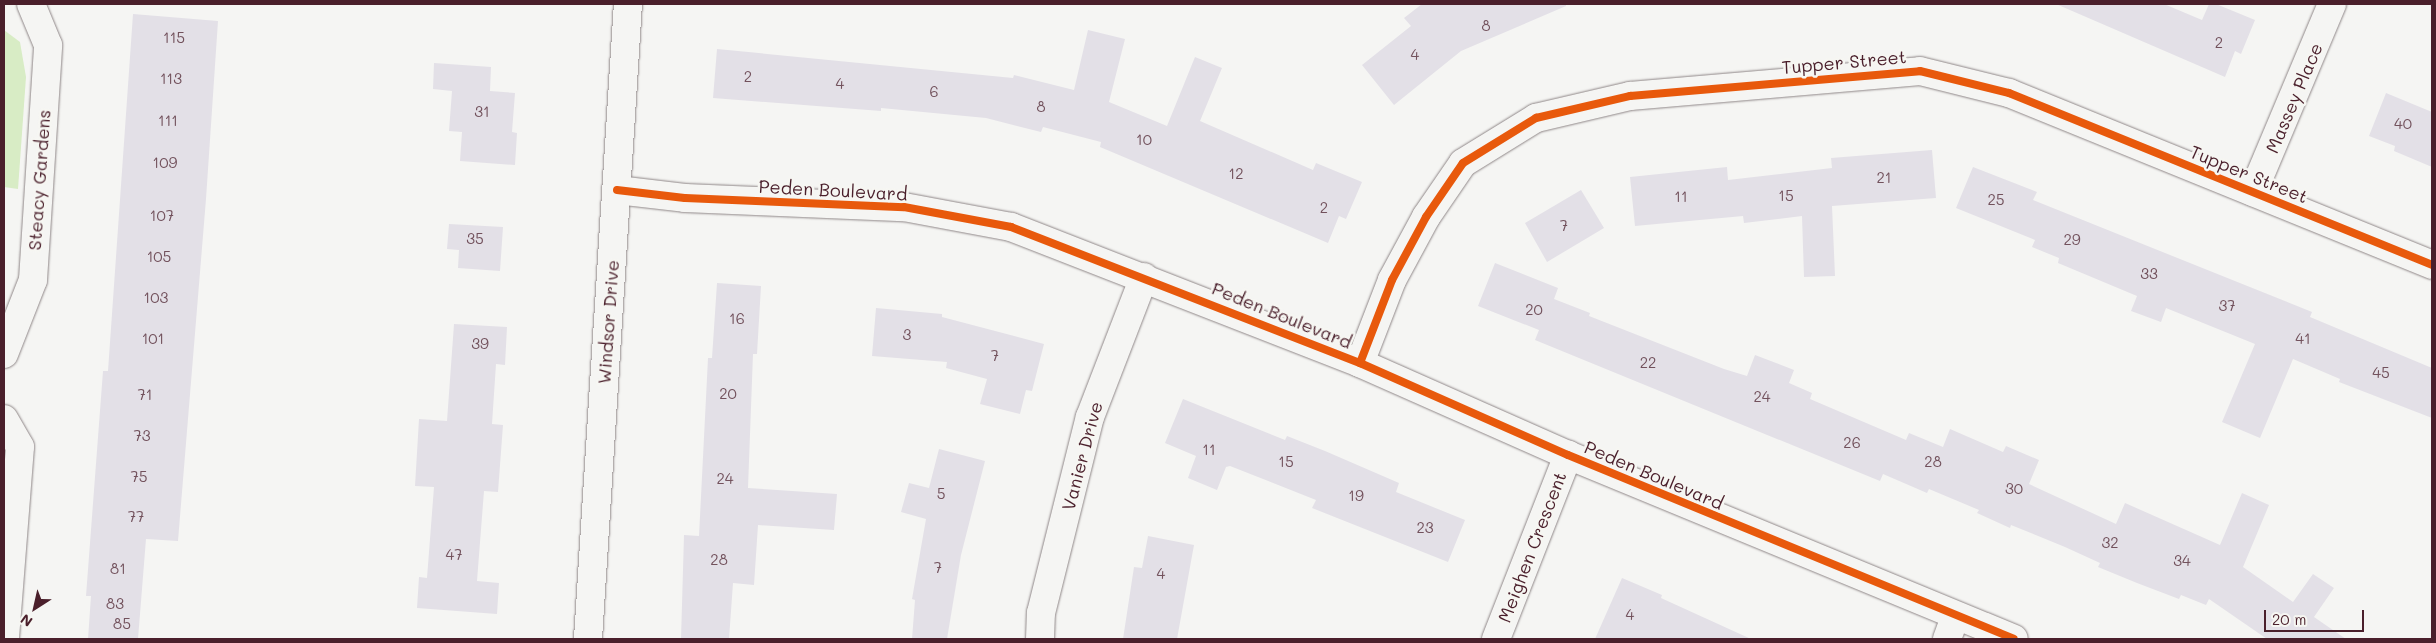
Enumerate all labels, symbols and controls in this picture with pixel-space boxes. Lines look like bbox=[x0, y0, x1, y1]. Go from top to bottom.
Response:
house number: 8 bbox=[1481, 17, 1491, 35]
house number: 115 bbox=[163, 29, 185, 47]
house number: 2 bbox=[2215, 34, 2223, 52]
street label: Massey Place bbox=[2261, 40, 2327, 156]
house number: 4 bbox=[1411, 46, 1419, 64]
street label: Tupper Street bbox=[1781, 46, 1907, 78]
house number: 2 bbox=[744, 68, 752, 86]
house number: 113 bbox=[160, 70, 182, 88]
house number: 4 bbox=[836, 75, 844, 93]
house number: 6 bbox=[929, 83, 939, 101]
house number: 8 bbox=[1036, 98, 1046, 116]
house number: 31 bbox=[474, 103, 490, 121]
street label: Steacy Gardens bbox=[23, 109, 55, 251]
house number: 111 bbox=[158, 112, 178, 130]
house number: 40 bbox=[2394, 115, 2412, 133]
house number: 10 bbox=[1136, 131, 1152, 149]
street label: Tupper Street bbox=[2187, 141, 2311, 207]
house number: 109 bbox=[153, 154, 177, 172]
house number: 12 bbox=[1228, 165, 1244, 183]
house number: 21 bbox=[1876, 169, 1892, 187]
street label: Peden Boulevard bbox=[758, 175, 908, 205]
house number: 15 bbox=[1778, 187, 1794, 205]
house number: 11 bbox=[1674, 188, 1688, 206]
house number: 25 bbox=[1987, 191, 2005, 209]
house number: 2 bbox=[1320, 199, 1328, 217]
house number: 107 bbox=[150, 207, 174, 225]
house number: 7 bbox=[1560, 217, 1568, 235]
house number: 35 bbox=[466, 230, 484, 248]
house number: 29 bbox=[2063, 231, 2081, 249]
house number: 105 bbox=[147, 248, 171, 266]
street label: Windsor Drive bbox=[593, 259, 623, 385]
house number: 33 bbox=[2140, 265, 2158, 283]
street label: Peden Boulevard bbox=[1209, 277, 1355, 353]
house number: 103 bbox=[144, 289, 168, 307]
house number: 37 bbox=[2218, 297, 2236, 315]
house number: 20 bbox=[1525, 301, 1543, 319]
house number: 16 bbox=[729, 310, 745, 328]
house number: 3 bbox=[903, 326, 911, 344]
house number: 101 bbox=[142, 330, 164, 348]
house number: 41 bbox=[2295, 330, 2311, 348]
house number: 39 bbox=[471, 335, 489, 353]
house number: 7 bbox=[991, 347, 999, 365]
house number: 22 bbox=[1640, 354, 1656, 372]
house number: 45 bbox=[2372, 364, 2390, 382]
house number: 20 bbox=[719, 385, 737, 403]
house number: 71 bbox=[137, 386, 153, 404]
house number: 24 bbox=[1753, 388, 1771, 406]
street label: Vanier Drive bbox=[1057, 399, 1107, 513]
house number: 73 bbox=[133, 427, 151, 445]
house number: 26 bbox=[1843, 434, 1861, 452]
street label: Peden Boulevard bbox=[1581, 436, 1727, 514]
house number: 11 bbox=[1202, 441, 1216, 459]
house number: 15 bbox=[1278, 453, 1294, 471]
house number: 28 bbox=[1924, 453, 1942, 471]
house number: 75 bbox=[130, 468, 148, 486]
street label: Meighen Crescent bbox=[1493, 469, 1571, 625]
house number: 24 bbox=[716, 470, 734, 488]
house number: 30 bbox=[2005, 480, 2023, 498]
house number: 5 bbox=[937, 485, 945, 503]
house number: 19 bbox=[1348, 487, 1364, 505]
house number: 77 bbox=[128, 508, 144, 526]
house number: 23 bbox=[1416, 519, 1434, 537]
house number: 32 bbox=[2101, 534, 2119, 552]
house number: 47 bbox=[445, 546, 463, 564]
house number: 28 bbox=[710, 551, 728, 569]
house number: 34 bbox=[2173, 552, 2191, 570]
house number: 7 bbox=[934, 559, 942, 577]
house number: 81 bbox=[110, 560, 126, 578]
house number: 4 bbox=[1157, 565, 1165, 583]
north arrow bbox=[10, 583, 60, 633]
house number: 83 bbox=[106, 595, 124, 613]
scale bar bbox=[2266, 600, 2366, 632]
house number: 4 bbox=[1626, 606, 1634, 624]
text: 20 m bbox=[2272, 609, 2306, 629]
text: N bbox=[16, 610, 36, 632]
house number: 85 bbox=[113, 615, 131, 633]

